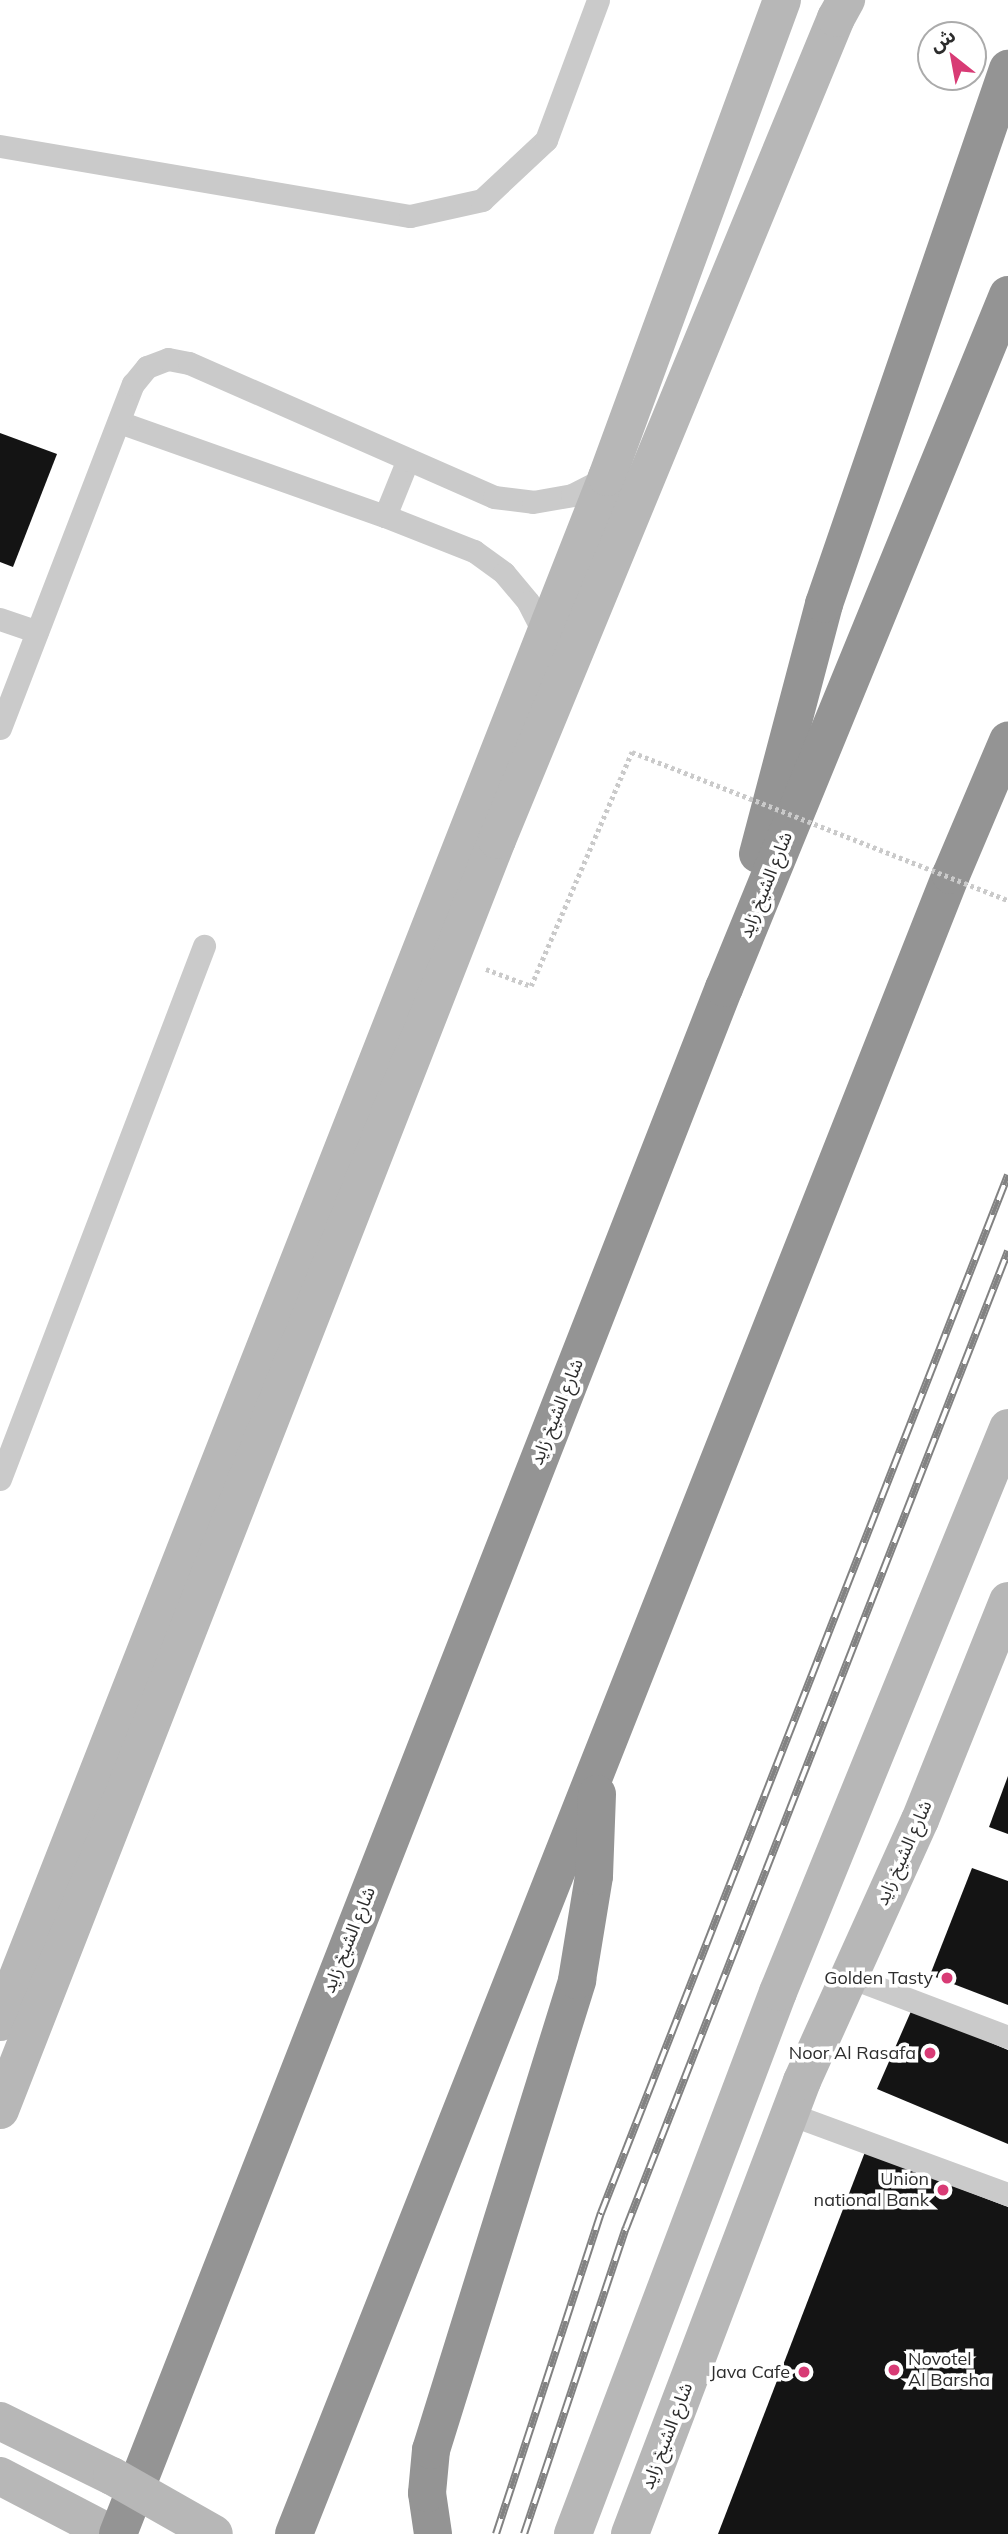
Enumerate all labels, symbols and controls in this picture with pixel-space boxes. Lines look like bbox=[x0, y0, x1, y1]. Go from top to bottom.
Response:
north arrow bbox=[917, 21, 987, 91]
text: ش bbox=[925, 23, 960, 57]
street label: شارع الشيخ زايد bbox=[735, 829, 797, 941]
street label: شارع الشيخ زايد bbox=[526, 1356, 588, 1468]
street label: شارع الشيخ زايد bbox=[871, 1797, 937, 1909]
street label: شارع الشيخ زايد bbox=[318, 1884, 380, 1996]
place label: Golden Tasty bbox=[824, 1967, 933, 1989]
marker: Golden Tasty bbox=[939, 1970, 955, 1986]
place label: Noor Al Rasafa bbox=[789, 2042, 916, 2064]
marker: Noor Al Rasafa bbox=[922, 2045, 938, 2061]
place label: Union national Bank bbox=[814, 2169, 929, 2212]
marker: Union national Bank bbox=[935, 2182, 951, 2198]
place label: Novotel Al Barsha bbox=[908, 2349, 990, 2392]
place label: Java Cafe bbox=[710, 2361, 790, 2383]
marker: Novotel Al Barsha bbox=[886, 2362, 902, 2378]
marker: Java Cafe bbox=[796, 2364, 812, 2380]
street label: شارع الشيخ زايد bbox=[637, 2380, 697, 2492]

